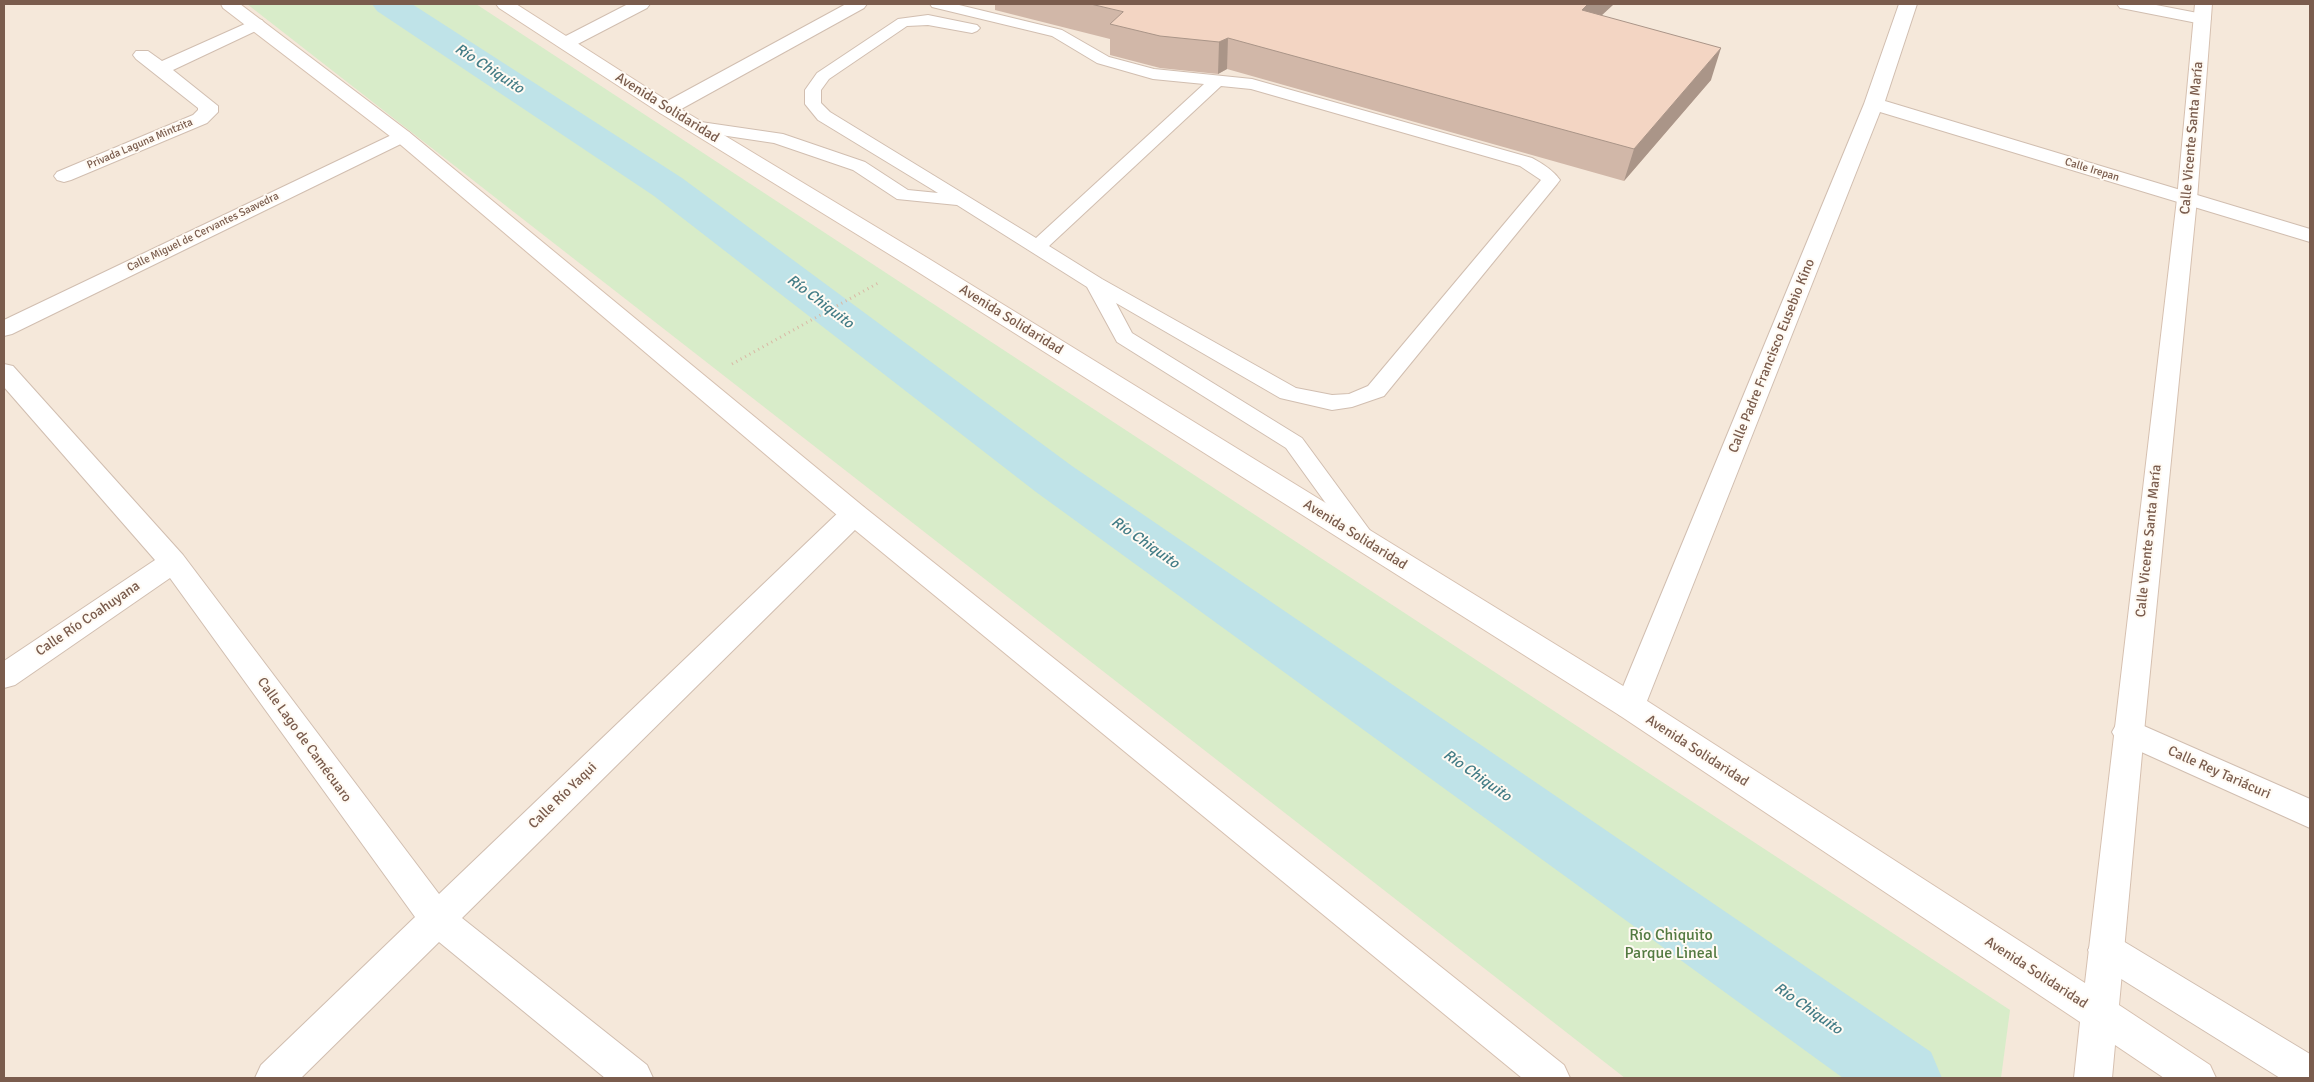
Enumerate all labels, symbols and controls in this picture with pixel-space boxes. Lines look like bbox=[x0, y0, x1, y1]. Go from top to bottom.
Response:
water label: Río Chiquito bbox=[451, 40, 527, 98]
street label: Calle Vicente Santa María bbox=[2177, 61, 2207, 215]
street label: Avenida Solidaridad bbox=[612, 69, 722, 147]
street label: Privada Laguna Mintzita bbox=[85, 116, 195, 172]
street label: Calle Irepan bbox=[2063, 155, 2121, 185]
street label: Calle Miguel de Cervantes Saavedra bbox=[125, 189, 281, 275]
street label: Calle Padre Francisco Eusebio Kino bbox=[1725, 256, 1819, 456]
water label: Río Chiquito bbox=[783, 271, 857, 333]
street label: Avenida Solidaridad bbox=[956, 281, 1066, 359]
street label: Calle Vicente Santa María bbox=[2133, 464, 2165, 618]
street label: Avenida Solidaridad bbox=[1300, 496, 1410, 574]
water label: Río Chiquito bbox=[1108, 513, 1182, 573]
street label: Calle Río Coahuyana bbox=[33, 578, 143, 660]
street label: Calle Lago de Camécuaro bbox=[253, 674, 355, 806]
street label: Avenida Solidaridad bbox=[1643, 712, 1751, 790]
street label: Calle Rey Tariácuri bbox=[2165, 743, 2273, 803]
water label: Río Chiquito bbox=[1440, 746, 1514, 806]
street label: Calle Río Yaqui bbox=[525, 759, 601, 833]
park label: Río Chiquito Parque Lineal bbox=[1624, 926, 1718, 964]
street label: Avenida Solidaridad bbox=[1982, 934, 2090, 1012]
water label: Río Chiquito bbox=[1771, 979, 1845, 1039]

